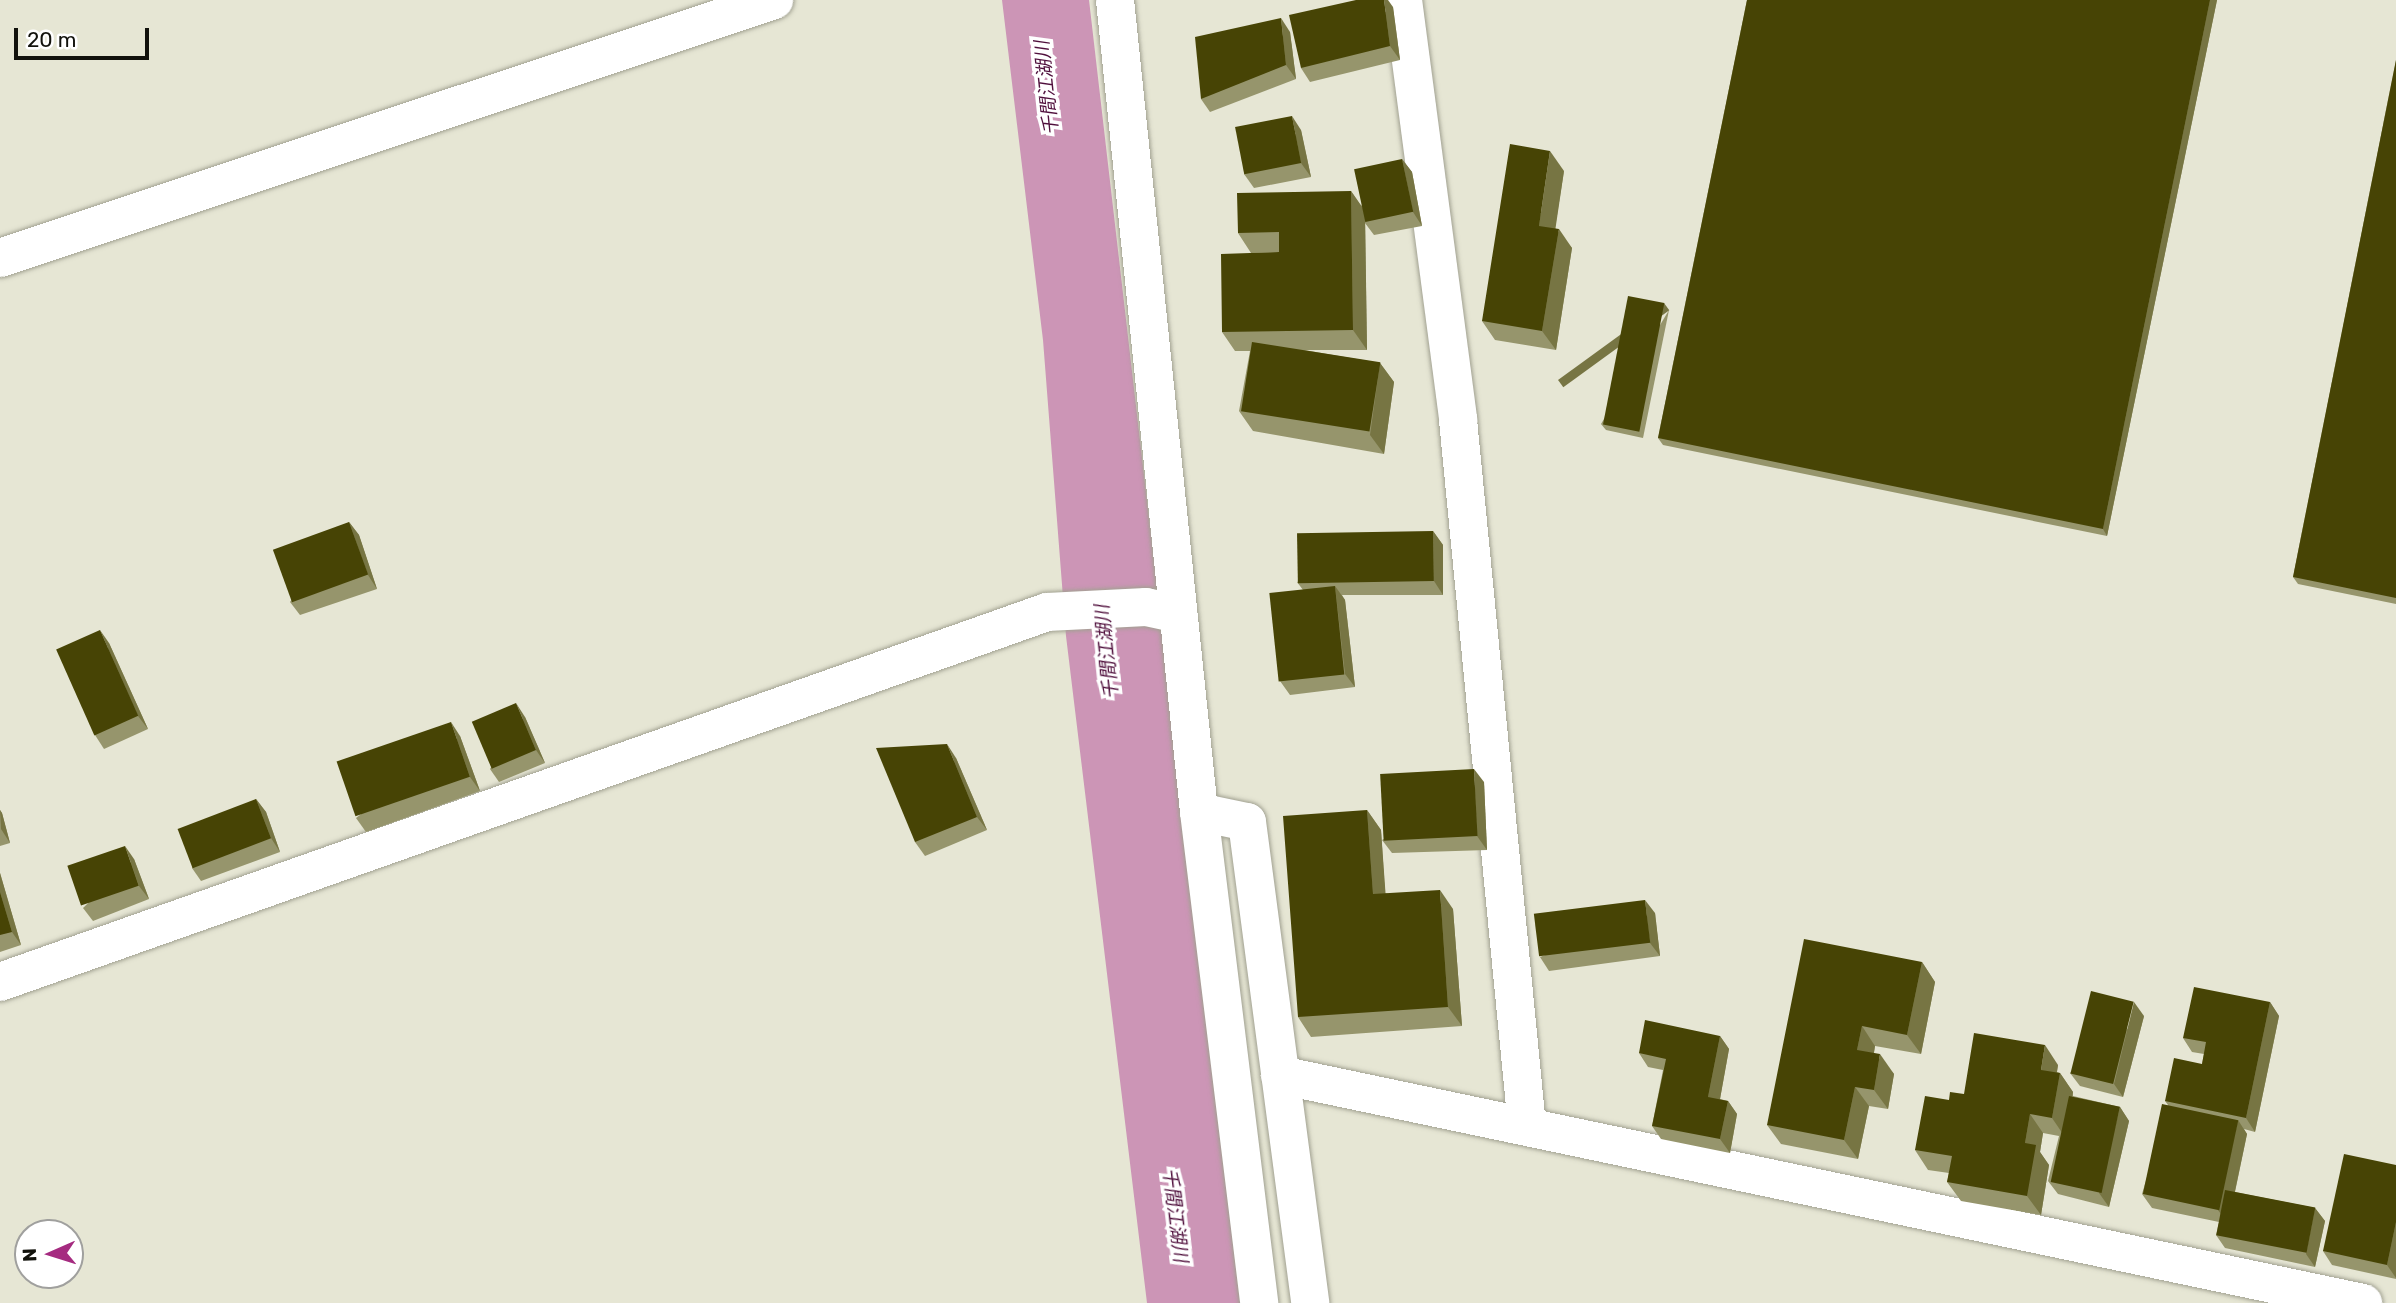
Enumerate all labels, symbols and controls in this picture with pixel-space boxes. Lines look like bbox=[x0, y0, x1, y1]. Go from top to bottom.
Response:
scale bar bbox=[18, 14, 152, 58]
text: 20 m bbox=[27, 27, 76, 52]
water label: 千間江湖川 bbox=[1031, 40, 1063, 136]
water label: 千間江湖川 bbox=[1091, 604, 1123, 700]
water label: 千間江湖川 bbox=[1158, 1166, 1192, 1264]
north arrow bbox=[14, 1219, 84, 1289]
text: N bbox=[18, 1248, 41, 1262]

